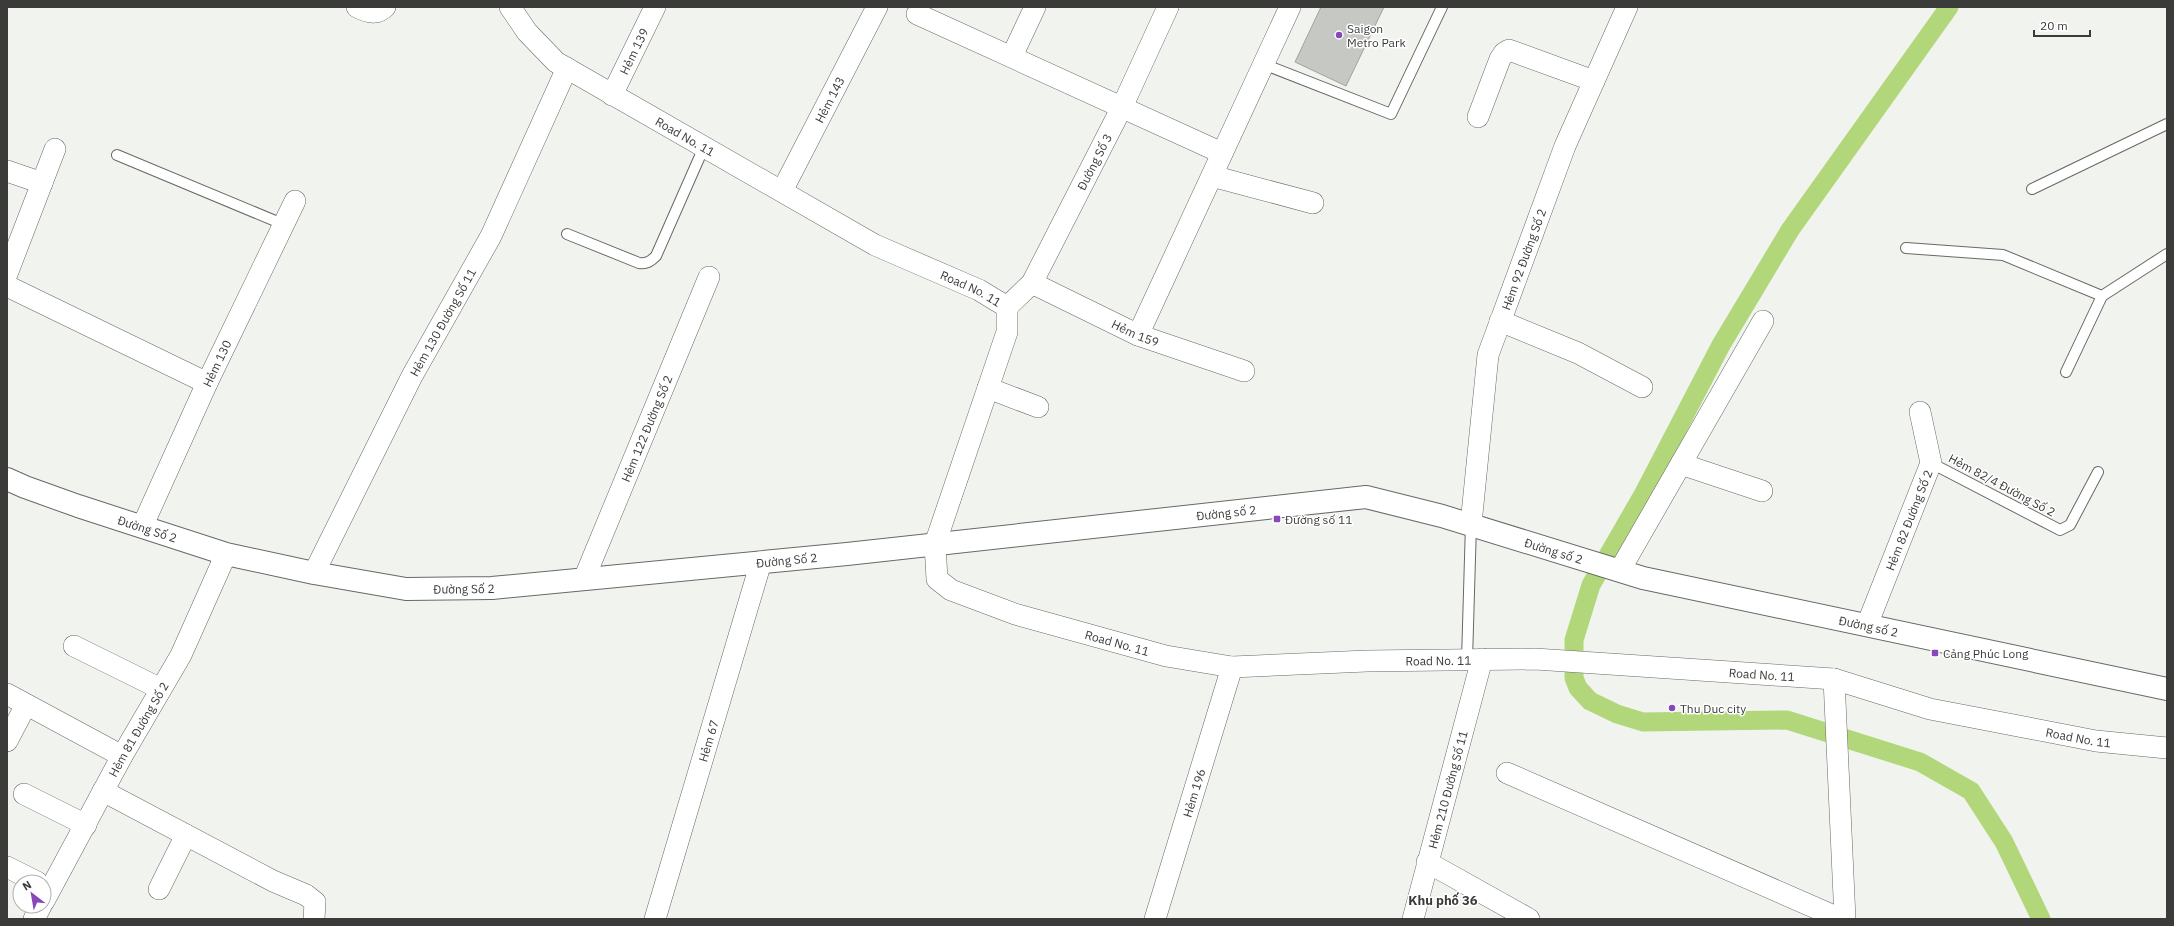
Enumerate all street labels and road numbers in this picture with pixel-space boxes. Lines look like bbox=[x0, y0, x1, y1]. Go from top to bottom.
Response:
street label: Hẻm 139 bbox=[616, 25, 651, 77]
street label: Hẻm 143 bbox=[811, 74, 847, 125]
street label: Road No. 11 bbox=[653, 113, 718, 159]
street label: Đường Số 3 bbox=[1073, 131, 1115, 192]
street label: Hẻm 92 Đường Số 2 bbox=[1498, 206, 1549, 312]
street label: Hẻm 130 Đường Số 11 bbox=[406, 265, 479, 379]
street label: Road No. 11 bbox=[938, 267, 1004, 309]
street label: Hẻm 159 bbox=[1109, 316, 1161, 349]
street label: Hẻm 130 bbox=[199, 337, 234, 389]
street label: Hẻm 122 Đường Số 2 bbox=[618, 373, 675, 484]
street label: Hẻm 82/4 Đường Số 2 bbox=[1946, 451, 2058, 519]
street label: Hẻm 82 Đường Số 2 bbox=[1882, 467, 1935, 572]
street label: Đường số 2 bbox=[1195, 502, 1257, 523]
street label: Đường Số 2 bbox=[116, 512, 179, 545]
street label: Đường số 2 bbox=[1523, 534, 1585, 567]
street label: Đường Số 2 bbox=[755, 549, 818, 570]
street label: Đường Số 2 bbox=[433, 580, 495, 596]
street label: Đường số 2 bbox=[1838, 612, 1900, 639]
street label: Road No. 11 bbox=[1083, 626, 1151, 658]
street label: Road No. 11 bbox=[1405, 652, 1471, 668]
street label: Road No. 11 bbox=[1728, 664, 1795, 684]
street label: Hẻm 81 Đường Số 2 bbox=[105, 679, 171, 779]
street label: Hẻm 67 bbox=[695, 718, 721, 763]
street label: Road No. 11 bbox=[2045, 724, 2112, 750]
street label: Hẻm 210 Đường Số 11 bbox=[1425, 729, 1470, 850]
street label: Hẻm 196 bbox=[1179, 767, 1208, 819]

